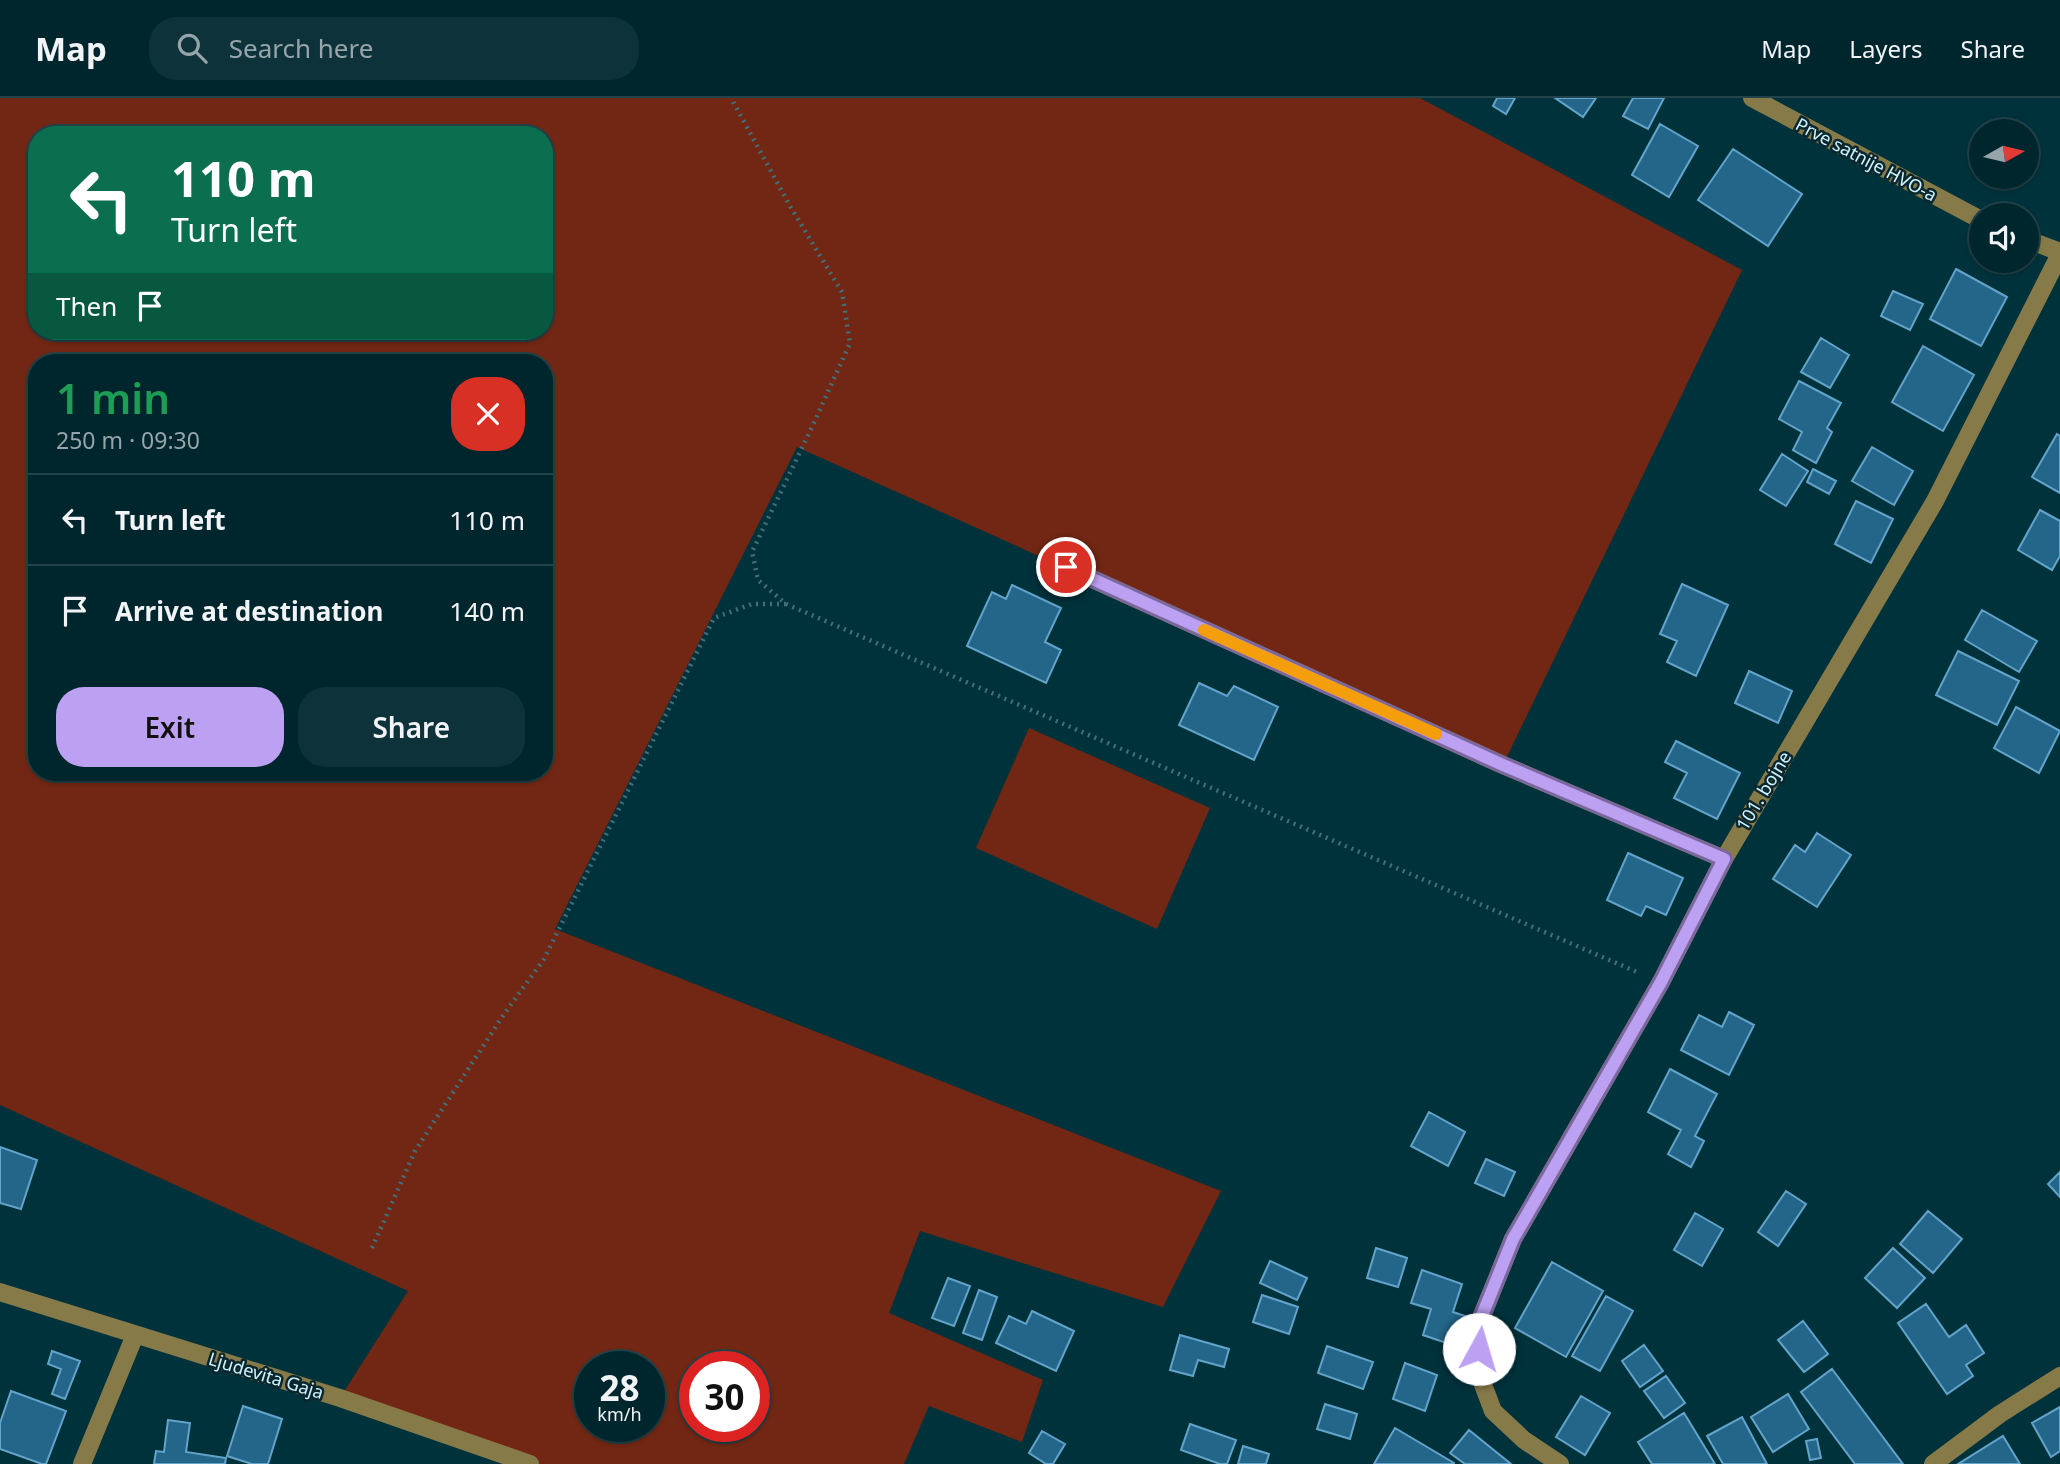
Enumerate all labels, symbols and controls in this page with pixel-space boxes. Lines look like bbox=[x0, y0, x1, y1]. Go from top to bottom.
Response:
search box bbox=[149, 17, 639, 80]
text: Map bbox=[35, 26, 107, 71]
icon: search bbox=[173, 29, 211, 67]
text: Search here bbox=[229, 30, 373, 66]
text: Map bbox=[1761, 32, 1811, 65]
text: Layers bbox=[1849, 32, 1923, 65]
text: Share bbox=[1961, 32, 2025, 65]
street label: Prve satnije HVO-a bbox=[1792, 112, 1941, 206]
north arrow bbox=[1969, 119, 2039, 189]
map controls bbox=[1969, 119, 2039, 273]
text: 110 m bbox=[171, 145, 316, 211]
icon: left bbox=[56, 154, 147, 245]
button: sound bbox=[1969, 203, 2039, 273]
text: Turn left bbox=[171, 208, 297, 251]
icon: arrive bbox=[131, 287, 169, 325]
text: Then bbox=[56, 288, 117, 324]
text: 1 min bbox=[56, 369, 170, 426]
button: close bbox=[451, 377, 525, 451]
text: 250 m · 09:30 bbox=[56, 424, 200, 456]
icon: left bbox=[56, 501, 94, 539]
text: Turn left bbox=[115, 502, 226, 538]
text: 110 m bbox=[449, 502, 525, 538]
pin bbox=[1036, 537, 1096, 597]
icon: arrive bbox=[1047, 548, 1085, 586]
icon: arrive bbox=[56, 592, 94, 630]
text: Arrive at destination bbox=[115, 593, 384, 629]
text: 140 m bbox=[449, 593, 525, 629]
button: Exit bbox=[56, 687, 284, 767]
button: Share bbox=[298, 687, 525, 767]
street label: 101. bojne bbox=[1730, 746, 1796, 835]
position arrow bbox=[1442, 1312, 1516, 1386]
street label: Ljudevita Gaja bbox=[206, 1346, 327, 1404]
speed limit sign: 30 bbox=[679, 1351, 770, 1442]
text: 28 bbox=[599, 1364, 640, 1411]
text: km/h bbox=[597, 1402, 642, 1426]

